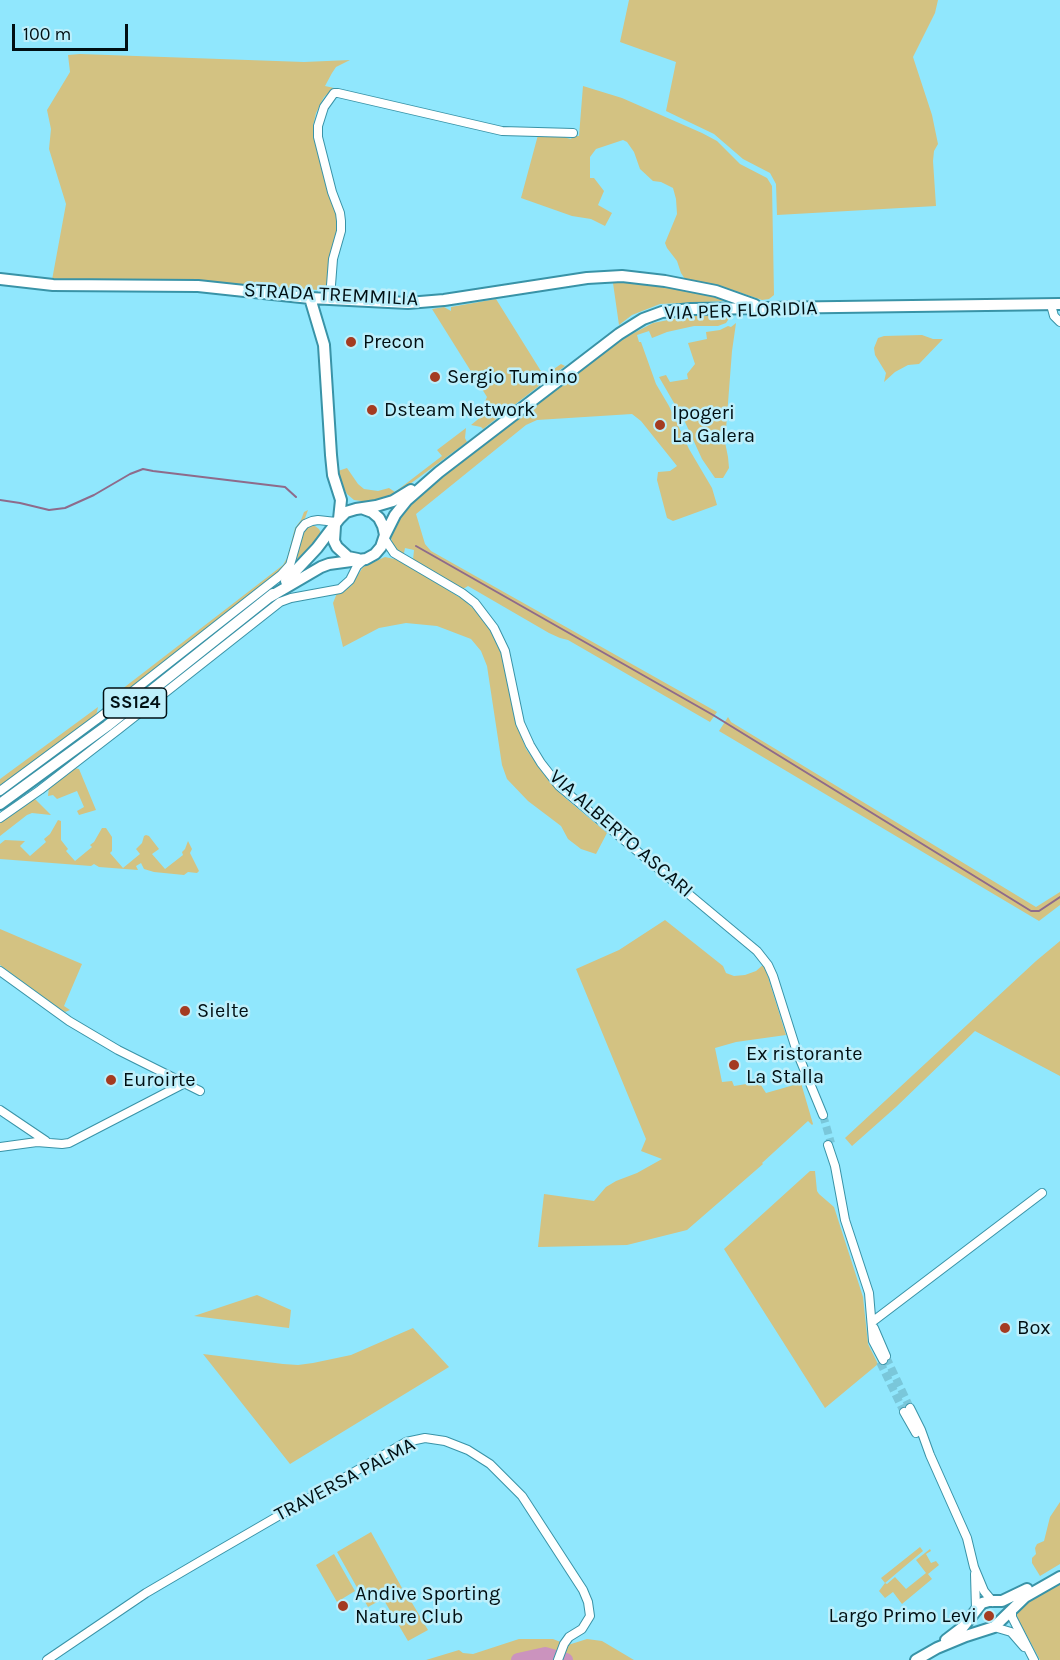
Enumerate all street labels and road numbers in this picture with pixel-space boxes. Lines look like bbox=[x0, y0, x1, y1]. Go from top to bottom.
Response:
street label: STRADA TREMMILIA bbox=[243, 278, 419, 312]
street label: VIA PER FLORIDIA bbox=[664, 296, 818, 326]
road number: SS124 bbox=[104, 688, 166, 718]
street label: VIA ALBERTO ASCARI bbox=[544, 765, 698, 903]
street label: TRAVERSA PALMA bbox=[271, 1433, 419, 1527]

